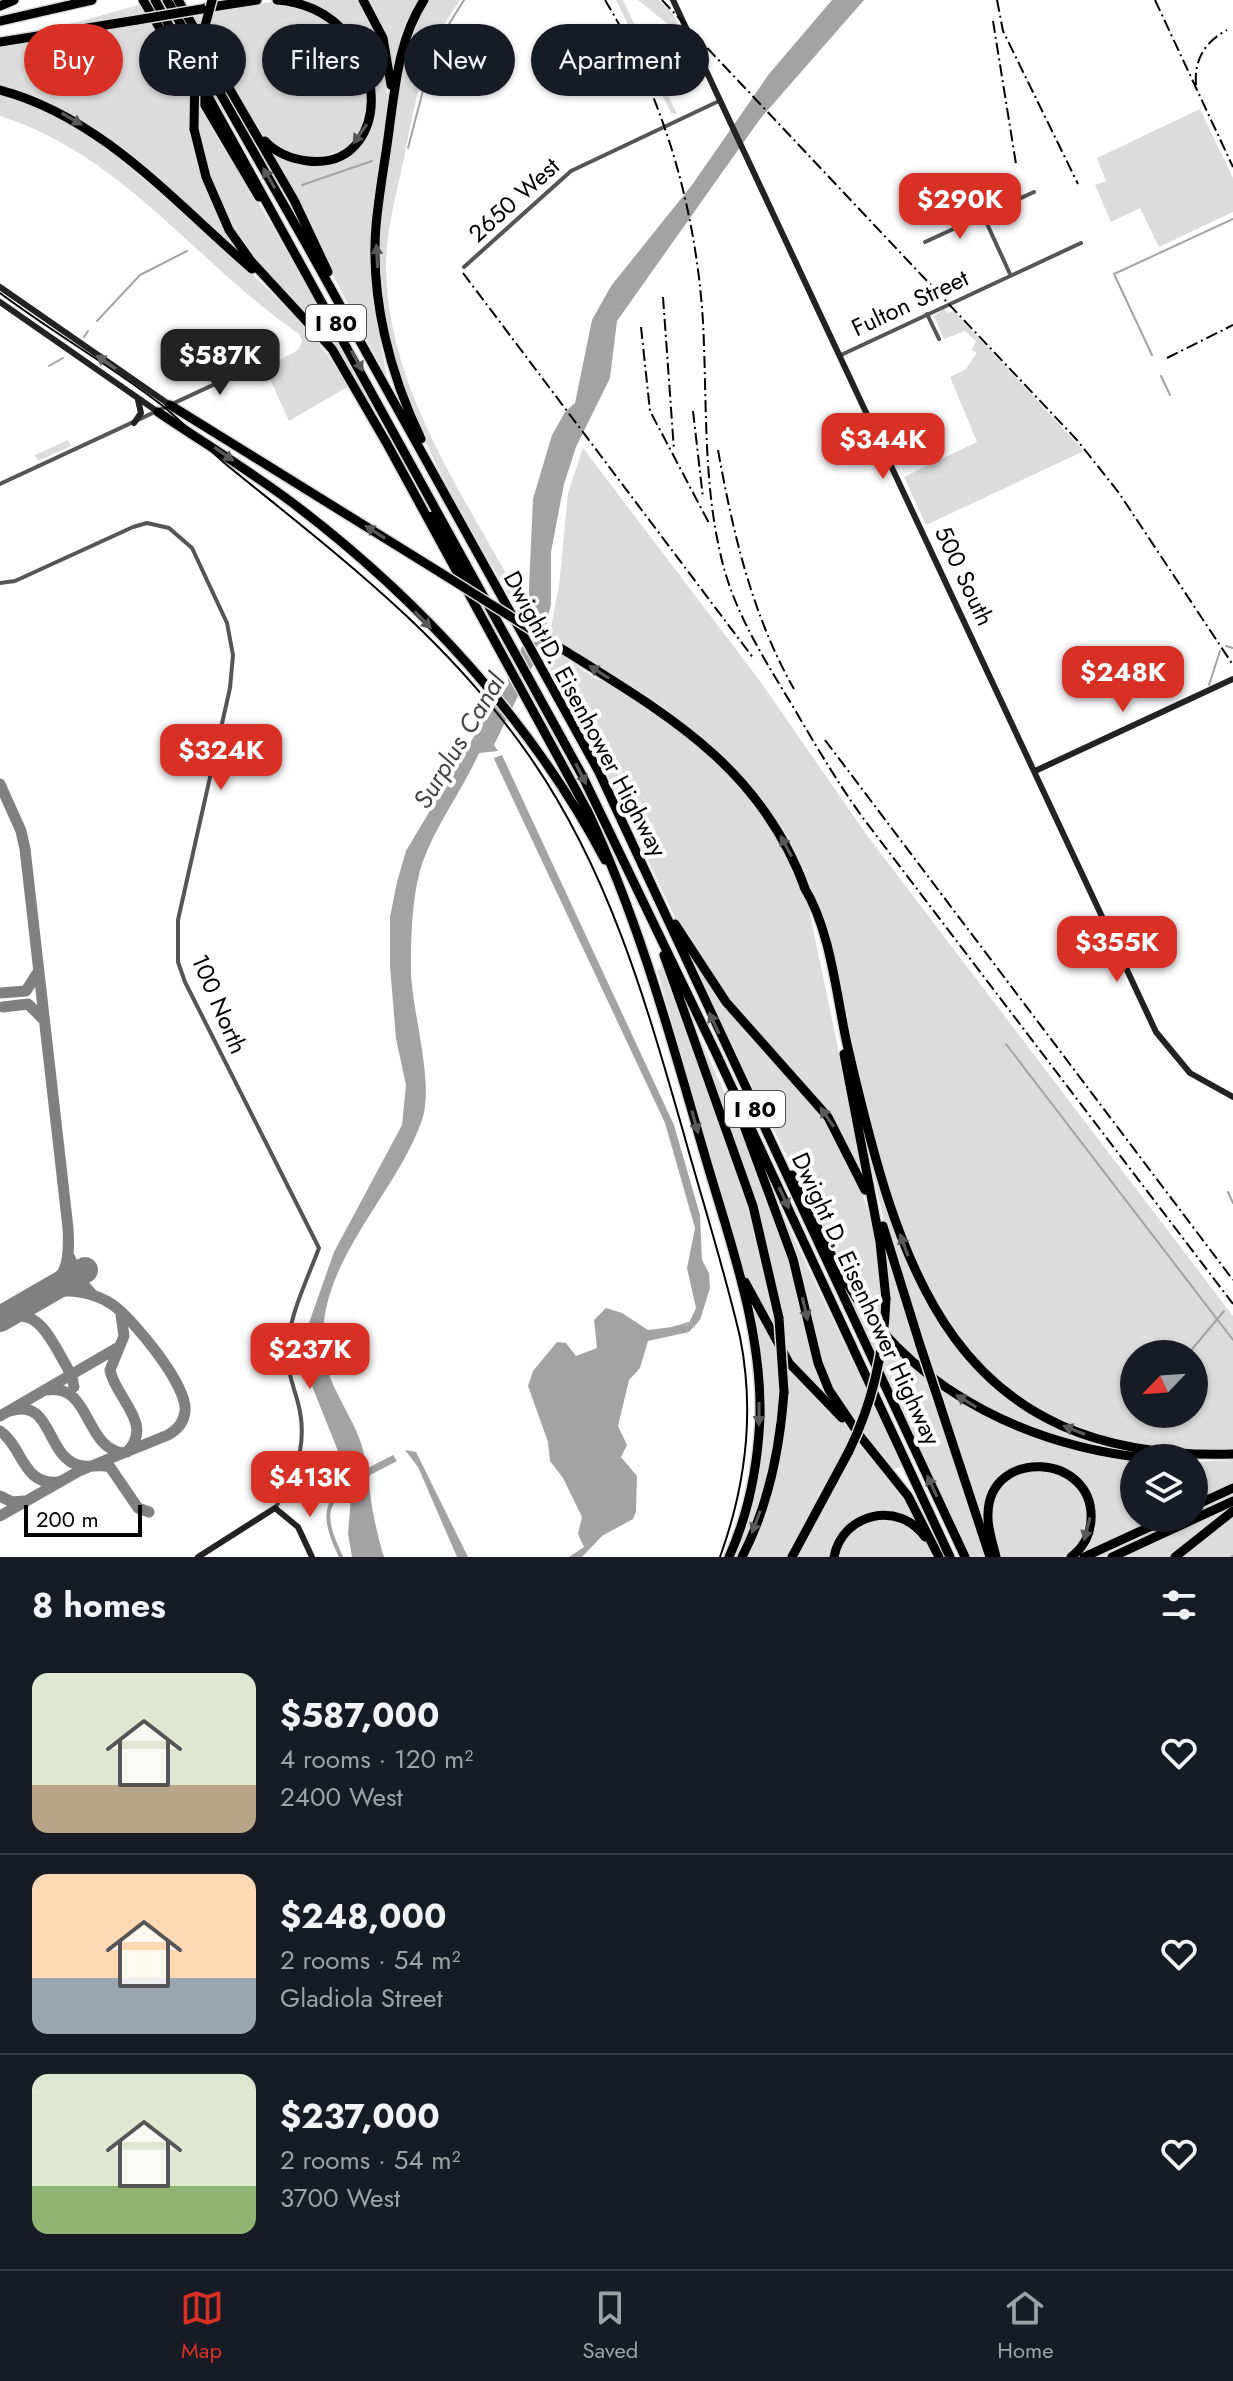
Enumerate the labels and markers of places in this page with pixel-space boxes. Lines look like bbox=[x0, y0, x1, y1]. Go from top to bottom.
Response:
pin: $290K bbox=[904, 173, 1016, 241]
pin: $587K bbox=[164, 329, 276, 397]
pin: $344K bbox=[827, 413, 939, 481]
pin: $248K bbox=[1067, 646, 1179, 714]
pin: $324K bbox=[165, 724, 277, 792]
pin: $355K bbox=[1061, 916, 1173, 984]
pin: $237K bbox=[254, 1323, 366, 1391]
pin: $413K bbox=[254, 1451, 366, 1519]

